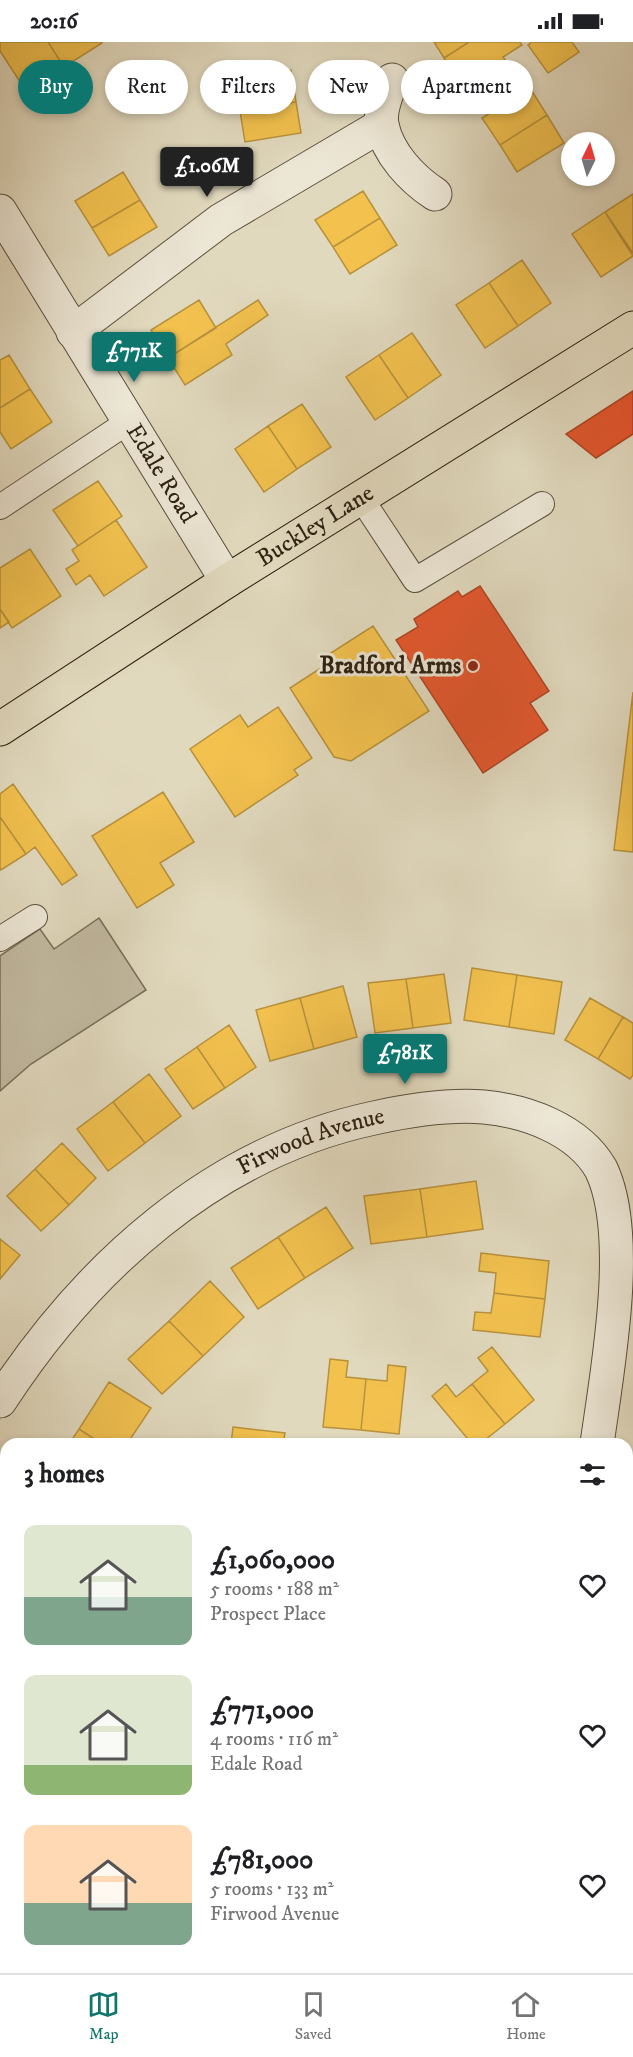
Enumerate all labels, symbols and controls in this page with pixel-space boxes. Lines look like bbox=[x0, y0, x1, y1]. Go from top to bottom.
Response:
text: 20:16 bbox=[30, 8, 78, 35]
chip: Buy bbox=[18, 60, 93, 114]
chip: Rent bbox=[105, 60, 188, 114]
chip: Filters bbox=[200, 60, 296, 114]
chip: New bbox=[308, 60, 389, 114]
chip: Apartment bbox=[401, 60, 533, 114]
north arrow bbox=[561, 132, 615, 186]
map controls bbox=[561, 132, 615, 186]
pin: £1.06M bbox=[158, 147, 256, 198]
text: £1.06M bbox=[174, 154, 240, 179]
pin: £771K bbox=[92, 332, 176, 383]
text: £771K bbox=[106, 339, 162, 364]
street label: Edale Road bbox=[119, 418, 203, 529]
street label: Buckley Lane bbox=[251, 478, 380, 574]
place label: Bradford Arms bbox=[319, 651, 461, 681]
marker: Bradford Arms bbox=[466, 659, 480, 673]
pin: £781K bbox=[363, 1034, 447, 1085]
text: £781K bbox=[377, 1041, 433, 1066]
street label: Firwood Avenue bbox=[232, 1101, 387, 1182]
text: 3 homes bbox=[24, 1458, 104, 1491]
icon: filters bbox=[576, 1458, 609, 1491]
text: £1,060,000 bbox=[210, 1544, 335, 1577]
icon: home bbox=[72, 1549, 144, 1621]
icon: heart bbox=[576, 1569, 609, 1602]
text: 5 rooms · 188 m² bbox=[210, 1577, 339, 1602]
text: Prospect Place bbox=[210, 1602, 326, 1627]
text: £771,000 bbox=[210, 1694, 314, 1727]
icon: home bbox=[72, 1699, 144, 1771]
icon: heart bbox=[576, 1719, 609, 1752]
text: 4 rooms · 116 m² bbox=[210, 1727, 338, 1752]
text: Edale Road bbox=[210, 1752, 303, 1777]
text: £781,000 bbox=[210, 1844, 313, 1877]
icon: home bbox=[72, 1849, 144, 1921]
icon: heart bbox=[576, 1869, 609, 1902]
text: 5 rooms · 133 m² bbox=[210, 1877, 334, 1902]
text: Firwood Avenue bbox=[210, 1902, 339, 1927]
tab: Map bbox=[87, 1988, 120, 2044]
tab: Saved bbox=[295, 1988, 332, 2044]
tab: Home bbox=[506, 1988, 546, 2044]

